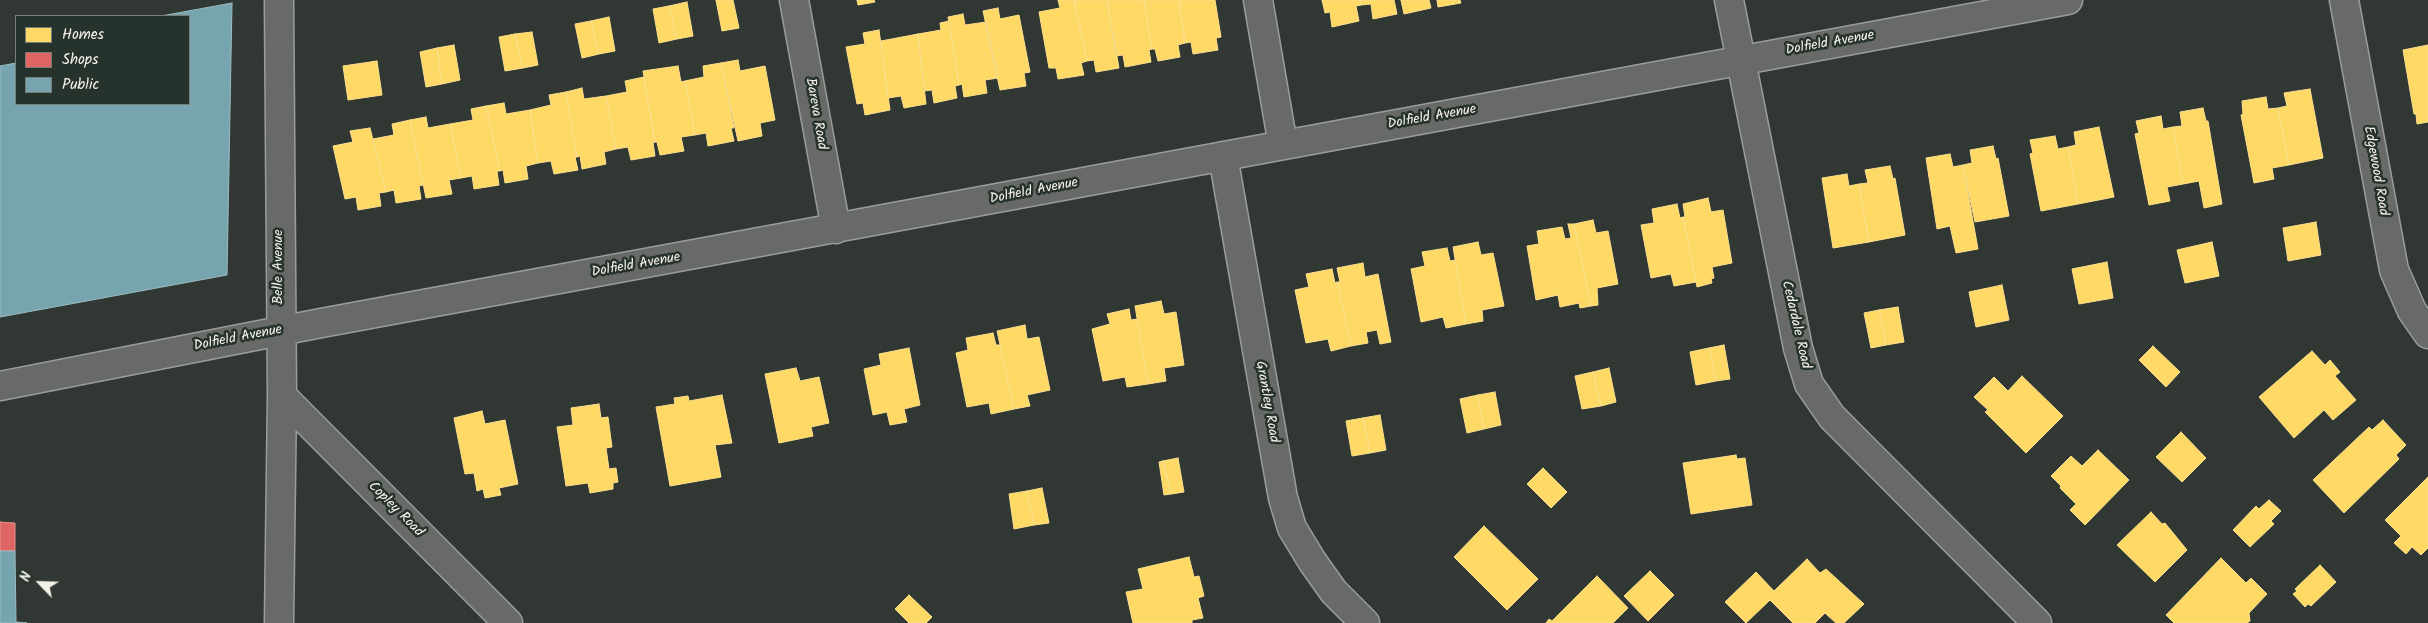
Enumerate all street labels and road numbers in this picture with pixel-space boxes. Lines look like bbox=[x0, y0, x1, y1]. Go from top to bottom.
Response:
street label: Dolfield Avenue bbox=[1784, 28, 1876, 60]
street label: Bareva Road bbox=[800, 77, 830, 151]
street label: Dolfield Avenue bbox=[1386, 102, 1478, 134]
street label: Edgewood Road bbox=[2359, 125, 2391, 217]
street label: Dolfield Avenue bbox=[988, 175, 1080, 209]
street label: Belle Avenue bbox=[272, 229, 288, 305]
street label: Dolfield Avenue bbox=[590, 250, 682, 282]
street label: Cedardale Road bbox=[1777, 279, 1813, 371]
street label: Dolfield Avenue bbox=[192, 322, 284, 356]
street label: Grantley Road bbox=[1251, 360, 1281, 444]
street label: Copley Road bbox=[364, 479, 426, 541]

